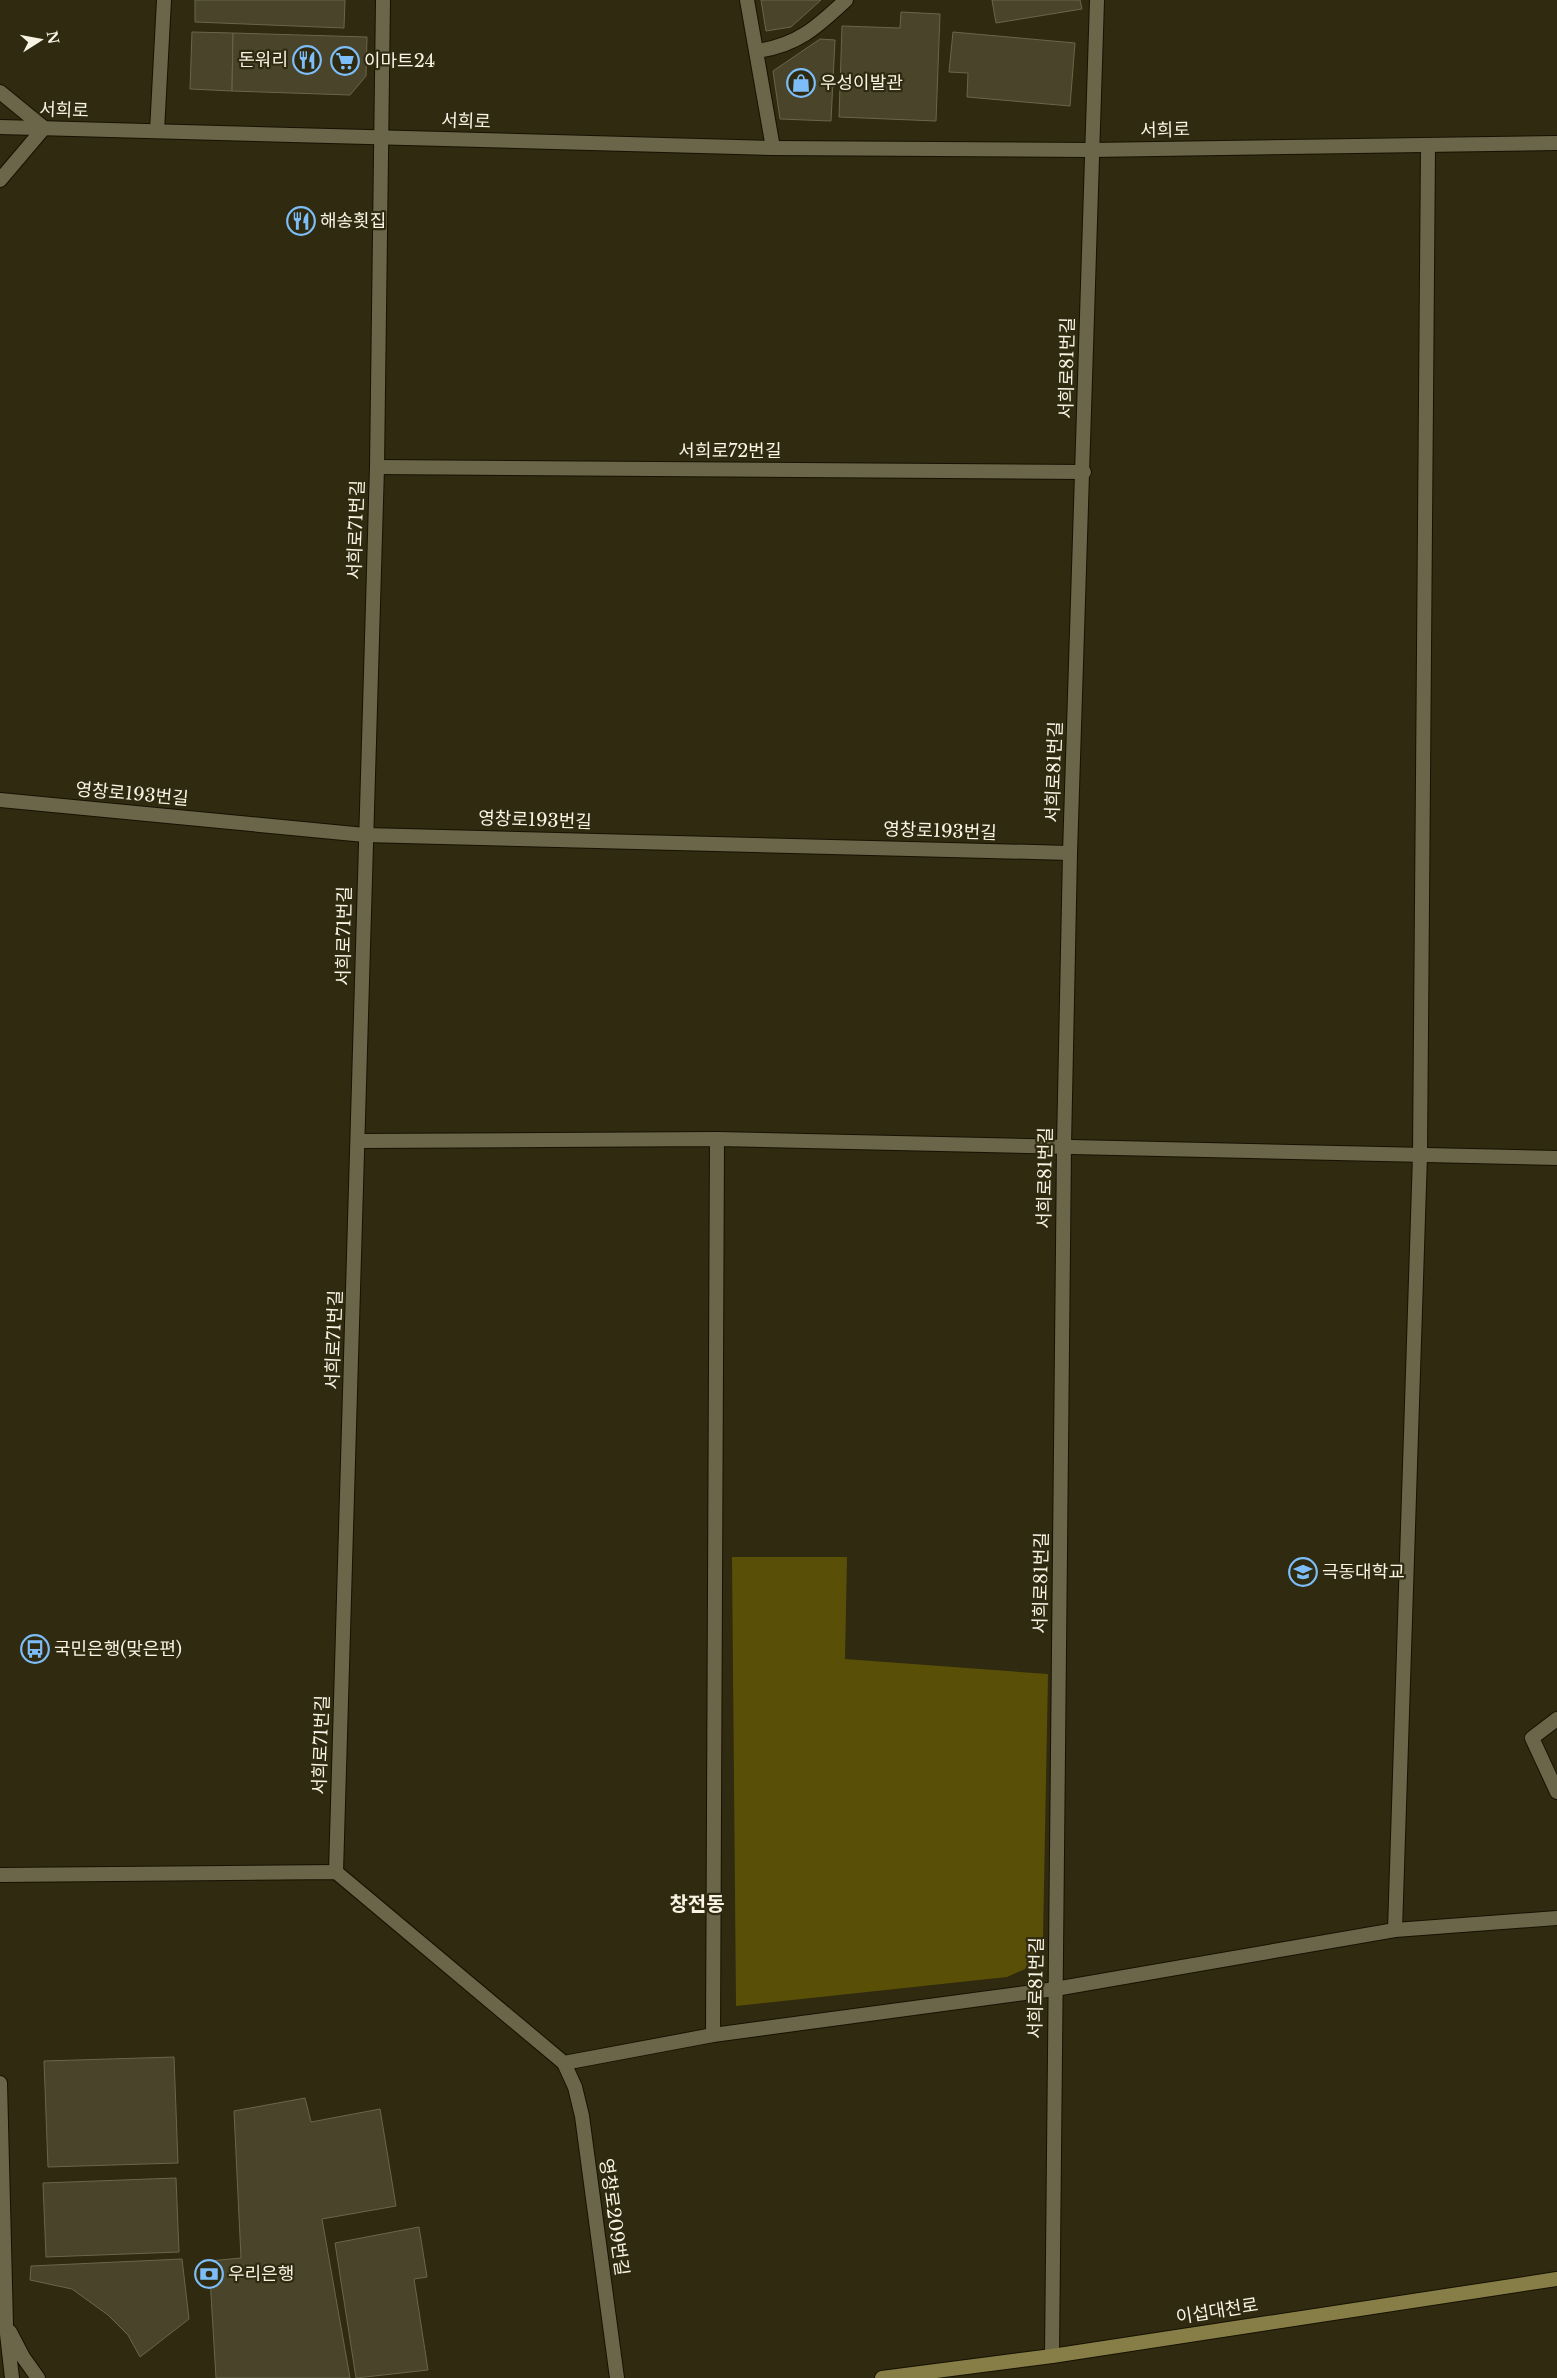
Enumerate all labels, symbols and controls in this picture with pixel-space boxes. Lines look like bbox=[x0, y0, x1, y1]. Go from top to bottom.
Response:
north arrow bbox=[15, 15, 65, 65]
text: N bbox=[43, 29, 63, 46]
restaurant icon: 돈워리 bbox=[292, 45, 322, 75]
supermarket icon: 이마트24 bbox=[330, 46, 360, 76]
place label: 돈워리 bbox=[238, 49, 288, 71]
place label: 이마트24 bbox=[364, 50, 435, 72]
shop icon: 우성이발관 bbox=[786, 68, 816, 98]
place label: 우성이발관 bbox=[820, 72, 903, 94]
street label: 서희로 bbox=[39, 98, 89, 122]
street label: 서희로 bbox=[441, 109, 491, 133]
street label: 서희로 bbox=[1140, 119, 1190, 141]
restaurant icon: 해송횟집 bbox=[286, 206, 316, 236]
place label: 해송횟집 bbox=[320, 210, 386, 232]
street label: 서희로81번길 bbox=[1055, 317, 1079, 419]
street label: 서희로72번길 bbox=[679, 440, 781, 462]
street label: 서희로71번길 bbox=[343, 480, 369, 580]
street label: 서희로81번길 bbox=[1041, 721, 1067, 823]
street label: 영창로193번길 bbox=[75, 778, 189, 810]
street label: 영창로193번길 bbox=[478, 807, 592, 833]
street label: 영창로193번길 bbox=[883, 818, 997, 844]
street label: 서희로71번길 bbox=[332, 886, 356, 986]
street label: 서희로81번길 bbox=[1033, 1127, 1057, 1229]
street label: 서희로71번길 bbox=[321, 1290, 347, 1390]
street label: 서희로81번길 bbox=[1029, 1532, 1053, 1634]
school or university icon: 극동대학교 bbox=[1288, 1557, 1318, 1587]
place label: 극동대학교 bbox=[1322, 1561, 1405, 1583]
bus stop icon: 국민은행(맞은편) bbox=[20, 1634, 50, 1664]
place label: 국민은행(맞은편) bbox=[54, 1638, 182, 1660]
street label: 서희로71번길 bbox=[308, 1695, 334, 1795]
district label: 창전동 bbox=[669, 1892, 725, 1916]
street label: 서희로81번길 bbox=[1024, 1937, 1048, 2039]
street label: 영창로209번길 bbox=[595, 2157, 633, 2277]
bank icon: 우리은행 bbox=[194, 2259, 224, 2289]
place label: 우리은행 bbox=[228, 2263, 294, 2285]
street label: 이섭대천로 bbox=[1174, 2294, 1260, 2328]

